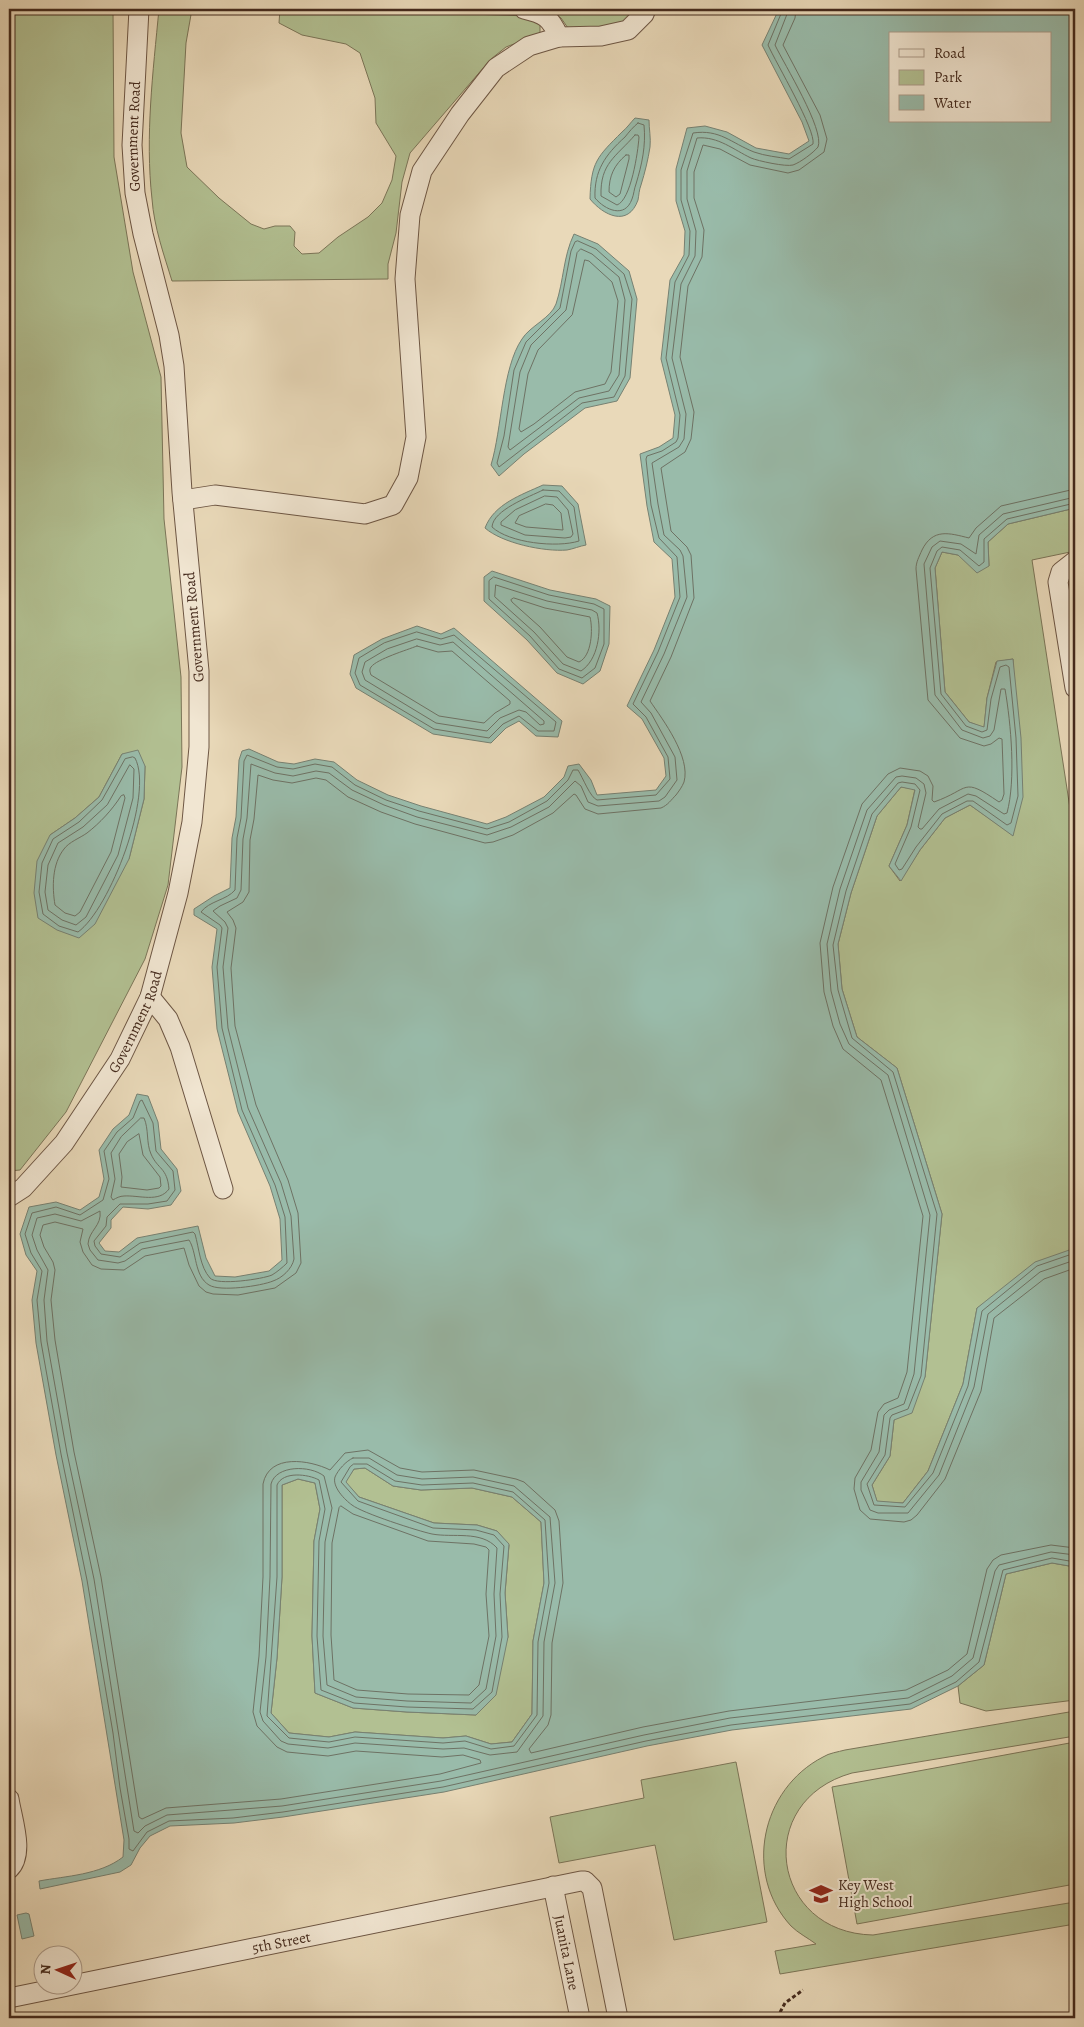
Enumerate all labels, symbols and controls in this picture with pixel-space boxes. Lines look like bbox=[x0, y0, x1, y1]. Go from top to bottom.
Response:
legend bbox=[889, 32, 1052, 122]
text: Road bbox=[934, 43, 966, 63]
text: Park bbox=[934, 67, 963, 87]
street label: Government Road bbox=[122, 80, 145, 192]
text: Water bbox=[933, 93, 971, 113]
street label: Government Road bbox=[179, 570, 209, 683]
street label: Government Road bbox=[103, 967, 167, 1077]
place label: Key West High School bbox=[838, 1875, 913, 1912]
school or university icon: Key West High School bbox=[808, 1881, 834, 1907]
street label: Juanita Lane bbox=[549, 1913, 584, 1992]
street label: 5th Street bbox=[250, 1927, 312, 1958]
north arrow bbox=[32, 1944, 82, 1994]
text: N bbox=[36, 1964, 55, 1975]

